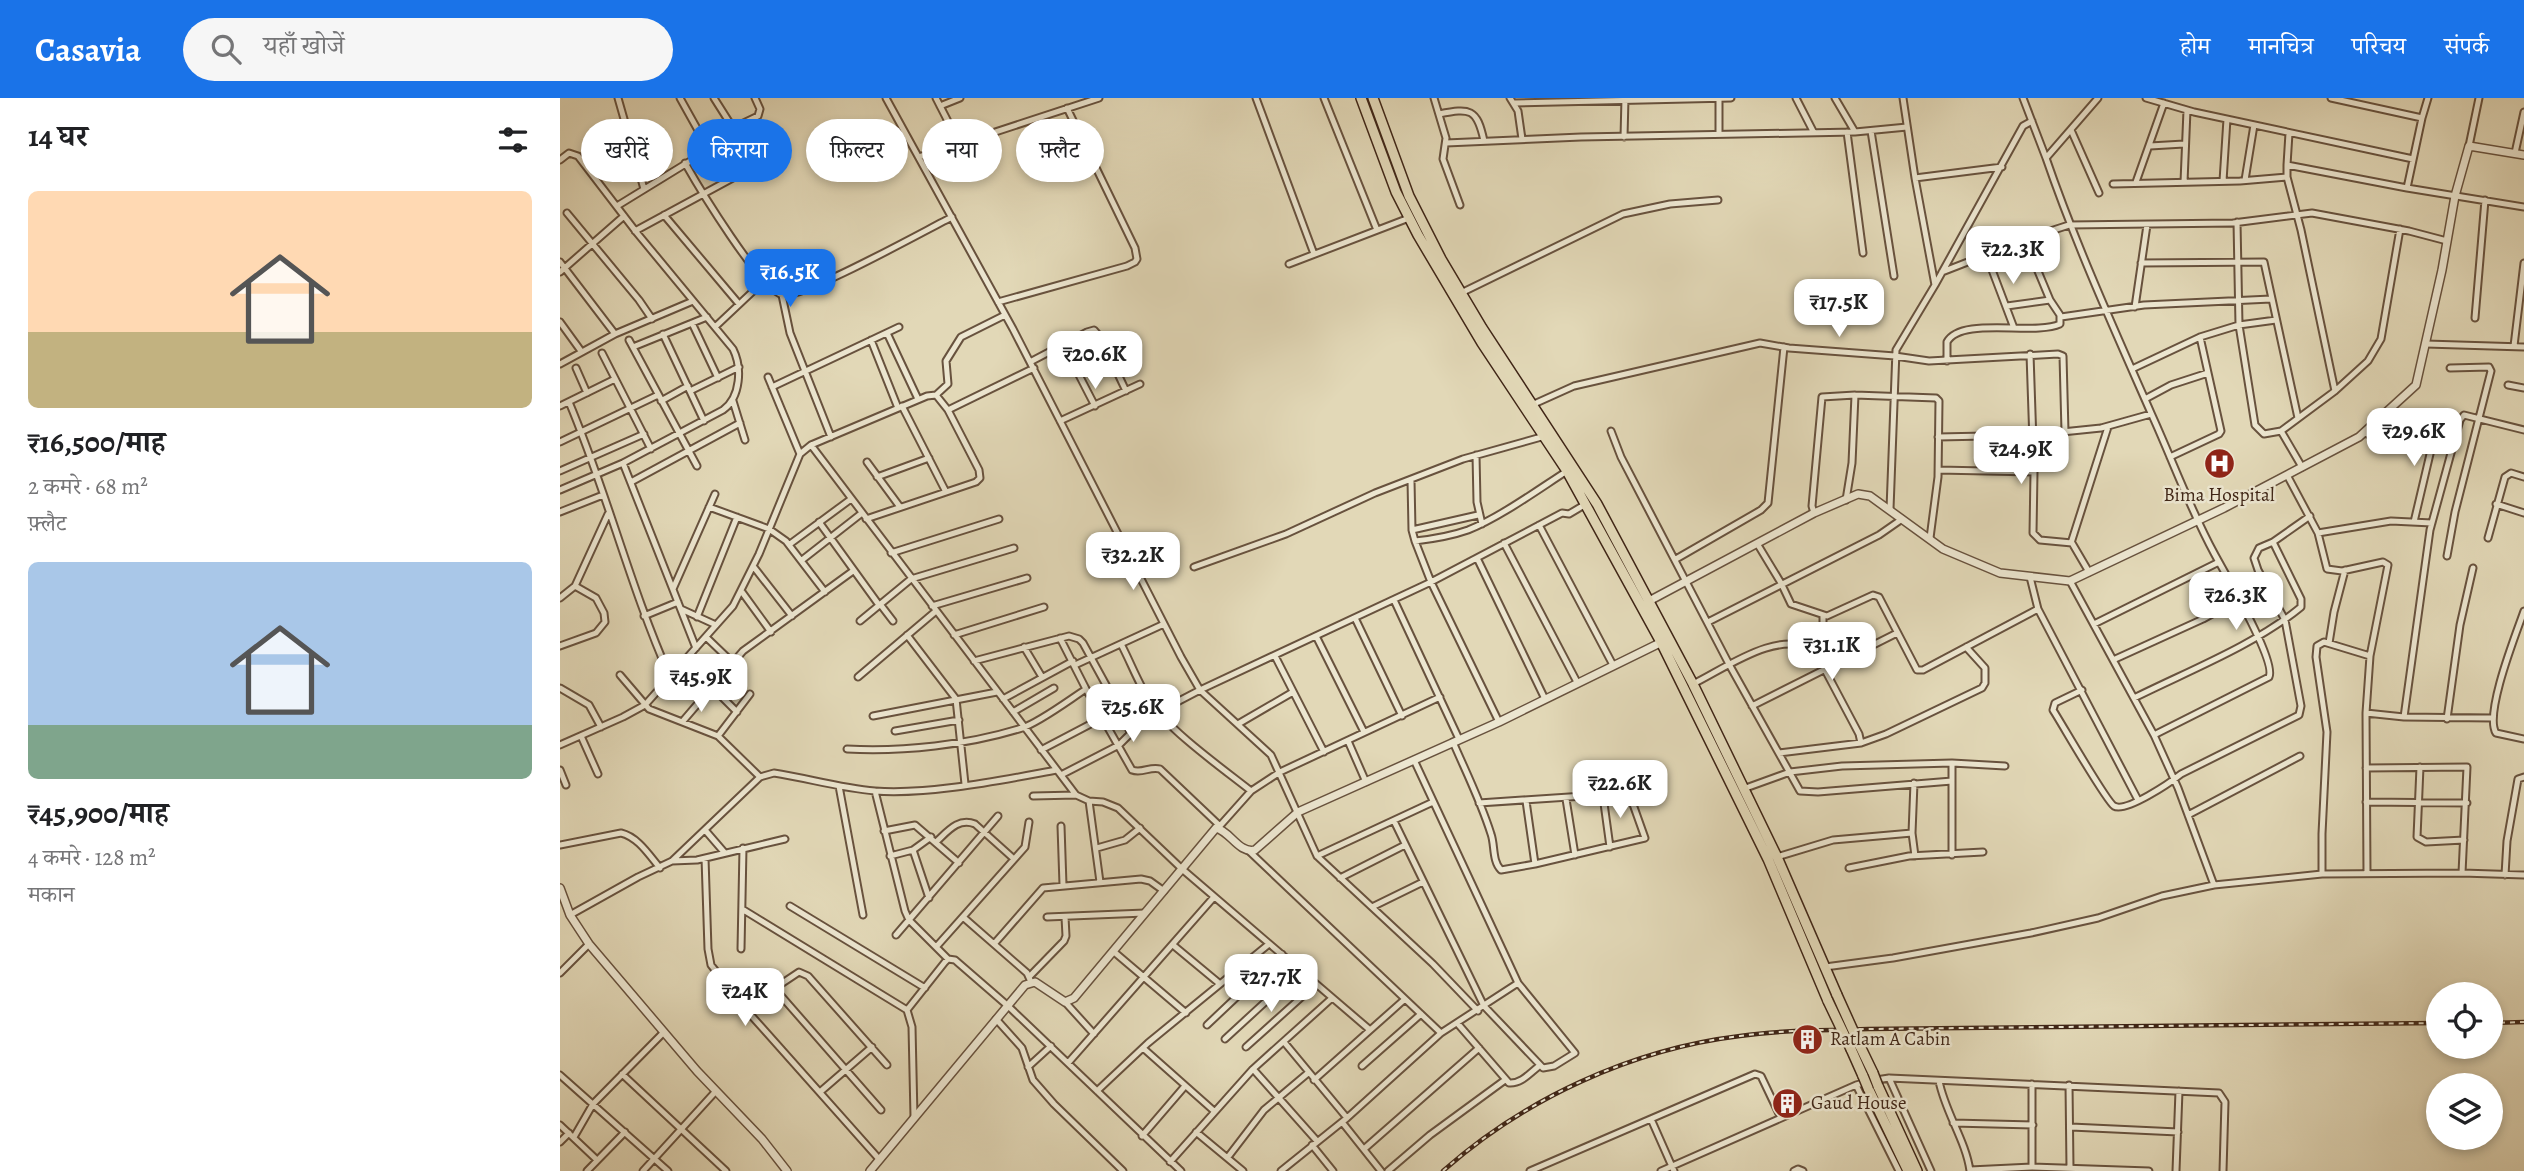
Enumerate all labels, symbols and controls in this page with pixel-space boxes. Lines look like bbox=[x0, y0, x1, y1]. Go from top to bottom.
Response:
search box bbox=[183, 18, 673, 81]
text: Casavia bbox=[35, 27, 141, 72]
text: यहाँ खोजें bbox=[263, 28, 344, 63]
icon: search bbox=[207, 30, 245, 68]
text: होम bbox=[2180, 30, 2210, 62]
text: मानचित्र bbox=[2248, 30, 2314, 62]
text: परिचय bbox=[2352, 30, 2406, 62]
text: संपर्क bbox=[2444, 30, 2489, 62]
text: 14 घर bbox=[28, 116, 88, 156]
chip: खरीदें bbox=[581, 119, 673, 182]
chip: किराया bbox=[687, 119, 792, 182]
chip: फ़िल्टर bbox=[806, 119, 908, 182]
chip: नया bbox=[922, 119, 1002, 182]
chip: फ़्लैट bbox=[1016, 119, 1104, 182]
icon: filters bbox=[494, 121, 532, 159]
pin: ₹22.3K bbox=[1956, 226, 2070, 286]
text: ₹22.3K bbox=[1982, 233, 2044, 264]
icon: home bbox=[217, 236, 343, 362]
pin: ₹16.5K bbox=[733, 250, 847, 309]
text: ₹16.5K bbox=[761, 256, 819, 287]
pin: ₹17.5K bbox=[1782, 280, 1896, 339]
text: ₹17.5K bbox=[1810, 286, 1868, 317]
pin: ₹20.6K bbox=[1038, 331, 1152, 391]
text: ₹20.6K bbox=[1063, 338, 1127, 369]
pin: ₹29.6K bbox=[2357, 408, 2471, 468]
text: ₹29.6K bbox=[2383, 415, 2445, 446]
text: ₹16,500/माह bbox=[28, 422, 165, 462]
pin: ₹24.9K bbox=[1964, 426, 2078, 486]
text: ₹24.9K bbox=[1990, 433, 2052, 464]
hospital icon: Bima Hospital bbox=[2202, 447, 2236, 481]
text: 2 कमरे · 68 m² bbox=[28, 471, 148, 502]
place label: Bima Hospital bbox=[2163, 482, 2275, 508]
text: फ़्लैट bbox=[28, 508, 66, 539]
pin: ₹32.2K bbox=[1076, 532, 1190, 592]
text: ₹32.2K bbox=[1102, 539, 1164, 570]
pin: ₹26.3K bbox=[2179, 573, 2293, 632]
text: ₹26.3K bbox=[2205, 579, 2267, 610]
icon: home bbox=[217, 607, 343, 733]
pin: ₹31.1K bbox=[1775, 622, 1889, 682]
text: ₹31.1K bbox=[1804, 629, 1860, 660]
pin: ₹45.9K bbox=[644, 654, 758, 714]
text: ₹45.9K bbox=[670, 661, 732, 692]
pin: ₹25.6K bbox=[1076, 684, 1190, 744]
text: ₹25.6K bbox=[1102, 691, 1164, 722]
pin: ₹22.6K bbox=[1563, 760, 1677, 820]
text: ₹22.6K bbox=[1589, 767, 1652, 798]
text: ₹45,900/माह bbox=[28, 793, 169, 833]
text: 4 कमरे · 128 m² bbox=[28, 842, 156, 873]
text: मकान bbox=[28, 879, 75, 910]
pin: ₹27.7K bbox=[1214, 954, 1328, 1014]
text: ₹27.7K bbox=[1241, 961, 1301, 992]
pin: ₹24K bbox=[704, 968, 786, 1028]
text: ₹24K bbox=[722, 975, 768, 1006]
map controls bbox=[2426, 982, 2503, 1150]
button: locate bbox=[2426, 982, 2503, 1059]
building icon: Ratlam A Cabin bbox=[1790, 1022, 1824, 1056]
place label: Ratlam A Cabin bbox=[1830, 1026, 1950, 1052]
button: layers bbox=[2426, 1073, 2503, 1150]
building icon: Gaud House bbox=[1771, 1086, 1805, 1120]
place label: Gaud House bbox=[1811, 1090, 1906, 1116]

